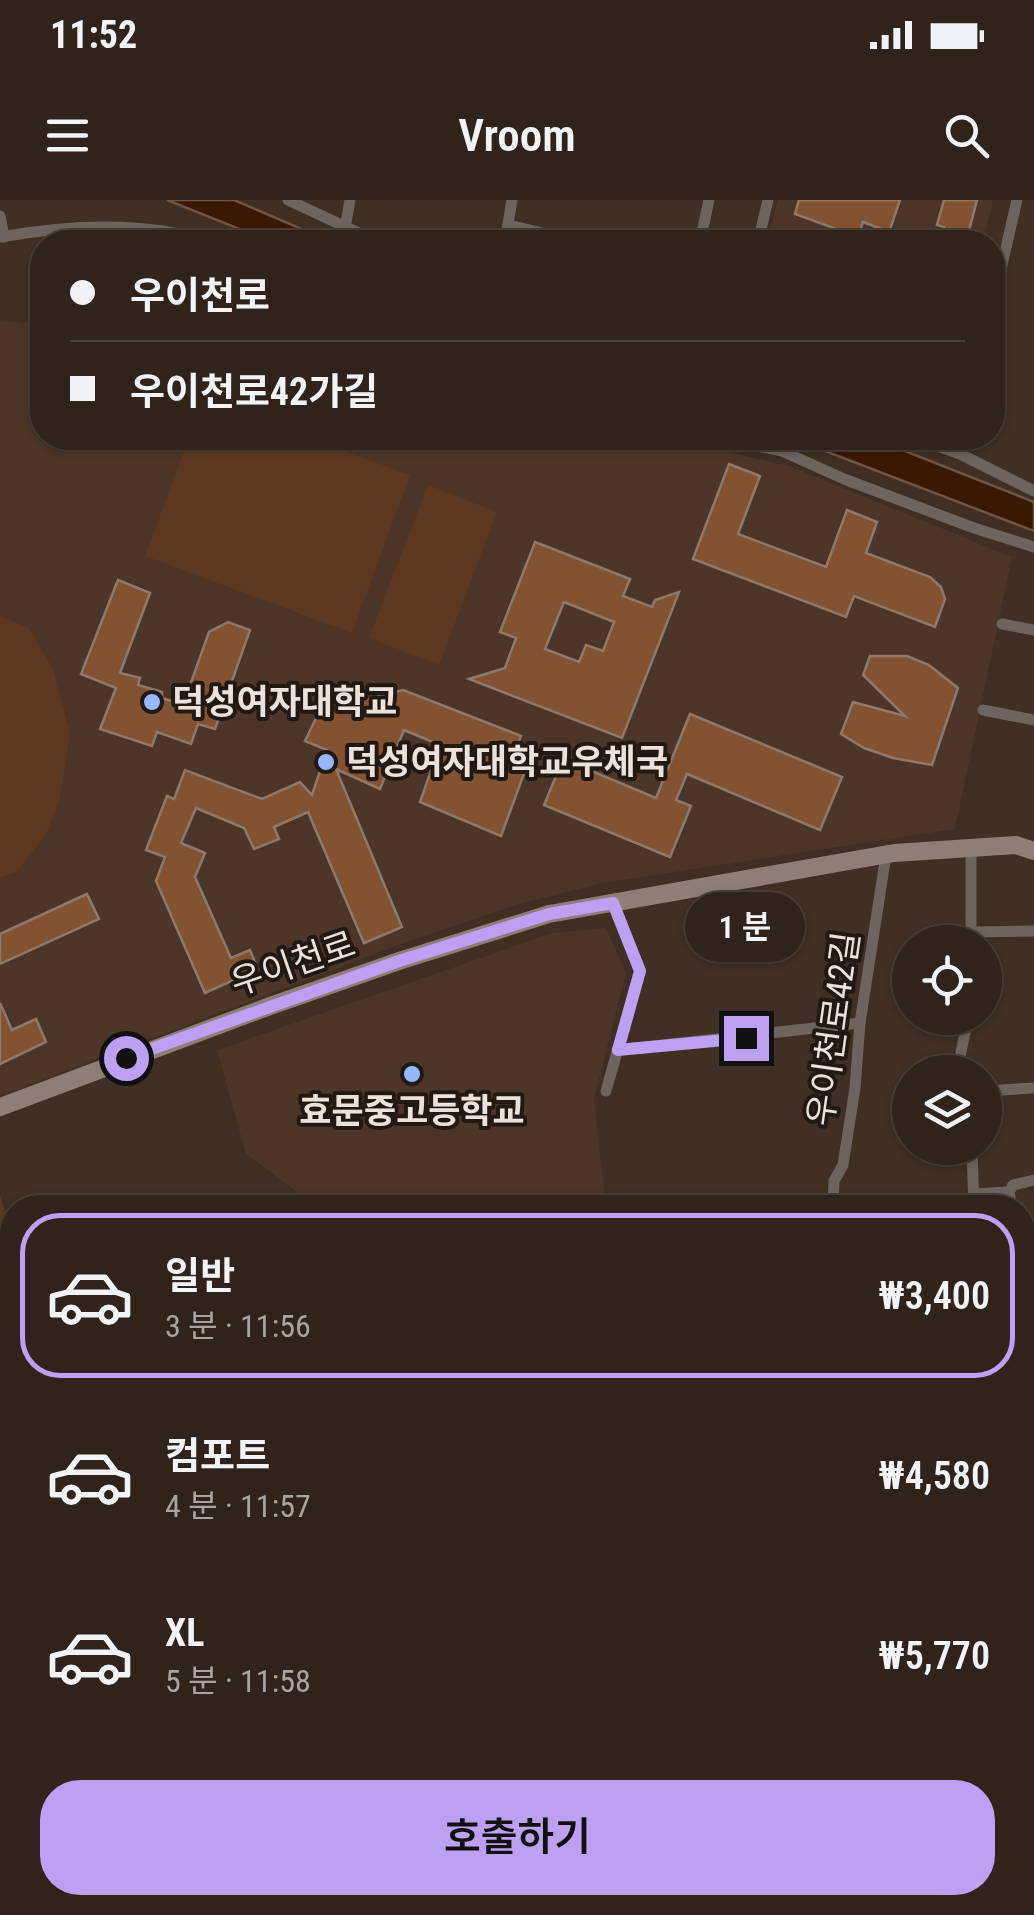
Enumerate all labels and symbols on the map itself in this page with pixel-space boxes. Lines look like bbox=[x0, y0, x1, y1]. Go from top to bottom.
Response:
place label: 덕성여자대학교 bbox=[172, 682, 397, 723]
marker: 덕성여자대학교 bbox=[141, 691, 163, 713]
place label: 덕성여자대학교우체국 bbox=[346, 742, 668, 783]
marker: 덕성여자대학교우체국 bbox=[315, 751, 337, 773]
callout: 1 분 bbox=[686, 893, 806, 963]
street label: 우이천로 bbox=[225, 924, 361, 1004]
street label: 우이천로42길 bbox=[800, 929, 868, 1129]
route end bbox=[724, 1016, 769, 1061]
route start bbox=[104, 1036, 149, 1081]
marker: 효문중고등학교 bbox=[401, 1063, 423, 1085]
place label: 효문중고등학교 bbox=[299, 1091, 525, 1132]

